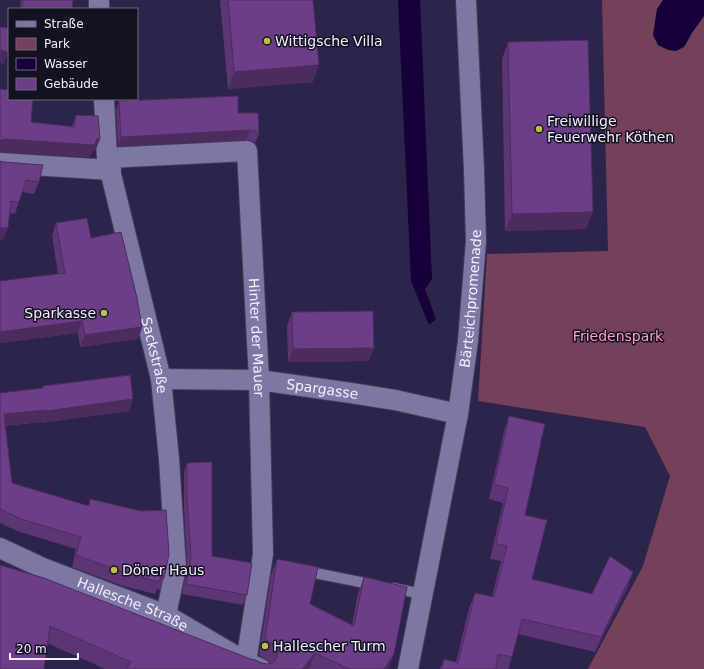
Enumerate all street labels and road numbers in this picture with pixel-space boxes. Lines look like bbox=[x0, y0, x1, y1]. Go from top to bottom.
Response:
street label: Bärteichpromenade bbox=[456, 229, 484, 369]
street label: Hinter der Mauer bbox=[246, 278, 267, 398]
street label: Sackstraße bbox=[138, 315, 170, 394]
street label: Spargasse bbox=[285, 376, 360, 402]
street label: Hallesche Straße bbox=[75, 574, 191, 634]

